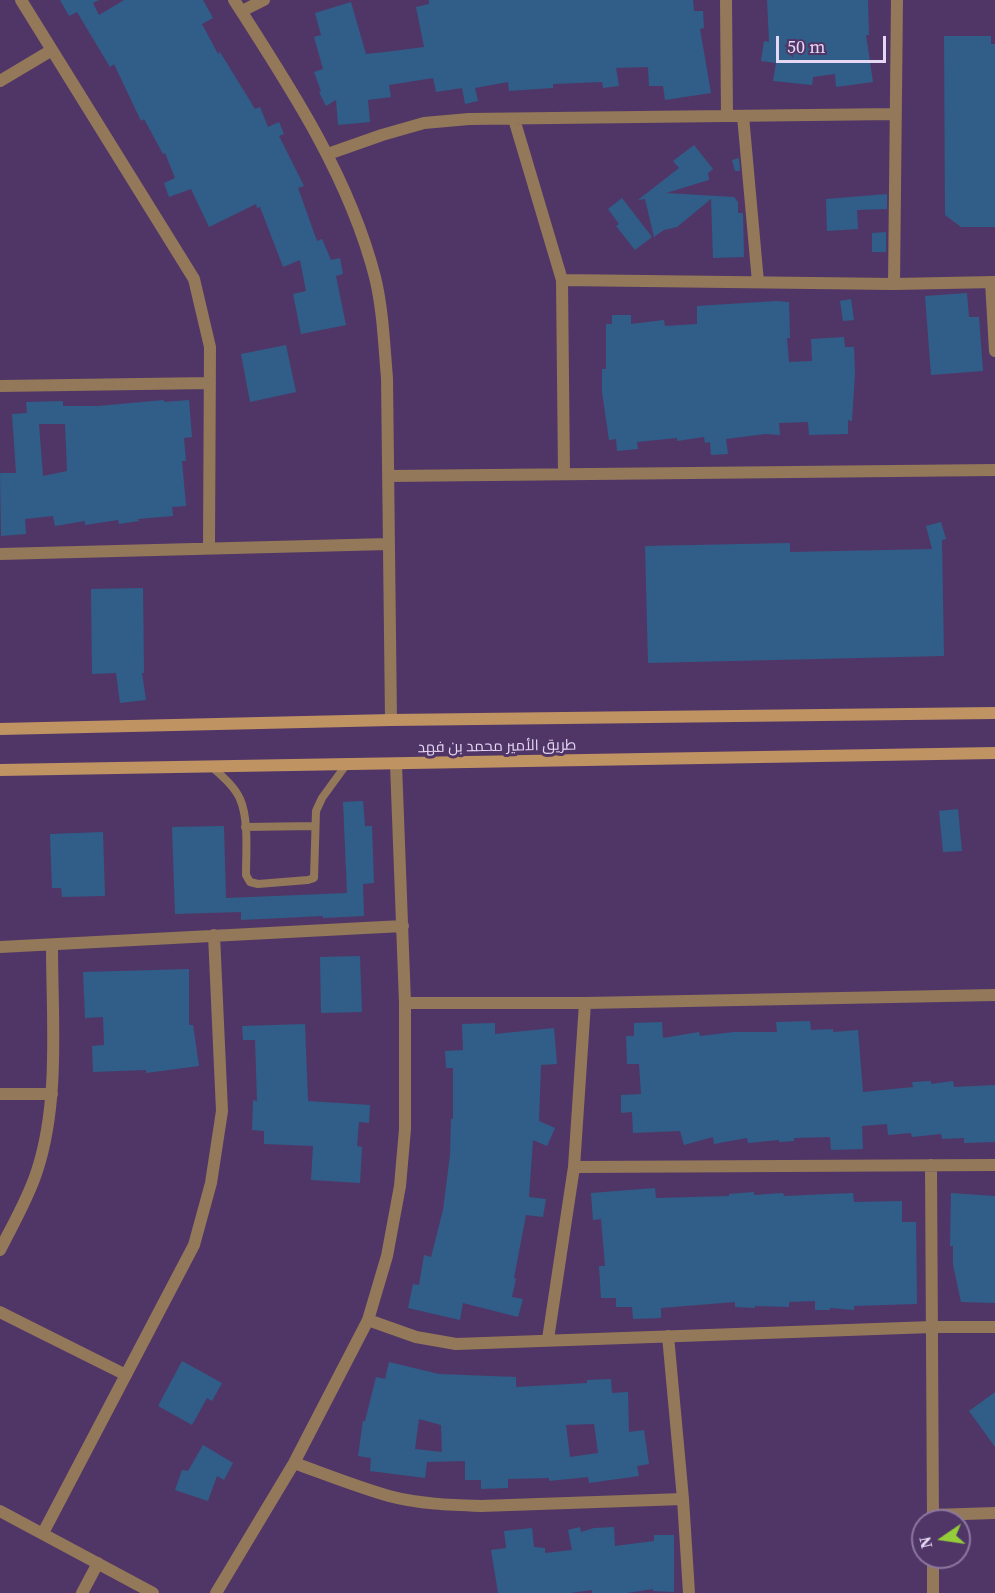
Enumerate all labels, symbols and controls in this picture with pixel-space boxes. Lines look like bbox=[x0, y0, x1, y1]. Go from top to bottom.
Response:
scale bar bbox=[779, 24, 888, 62]
text: 50 m bbox=[787, 34, 825, 59]
street label: طريق الأمير محمد بن فهد bbox=[417, 737, 577, 757]
north arrow bbox=[911, 1509, 971, 1569]
text: N bbox=[913, 1534, 937, 1551]

